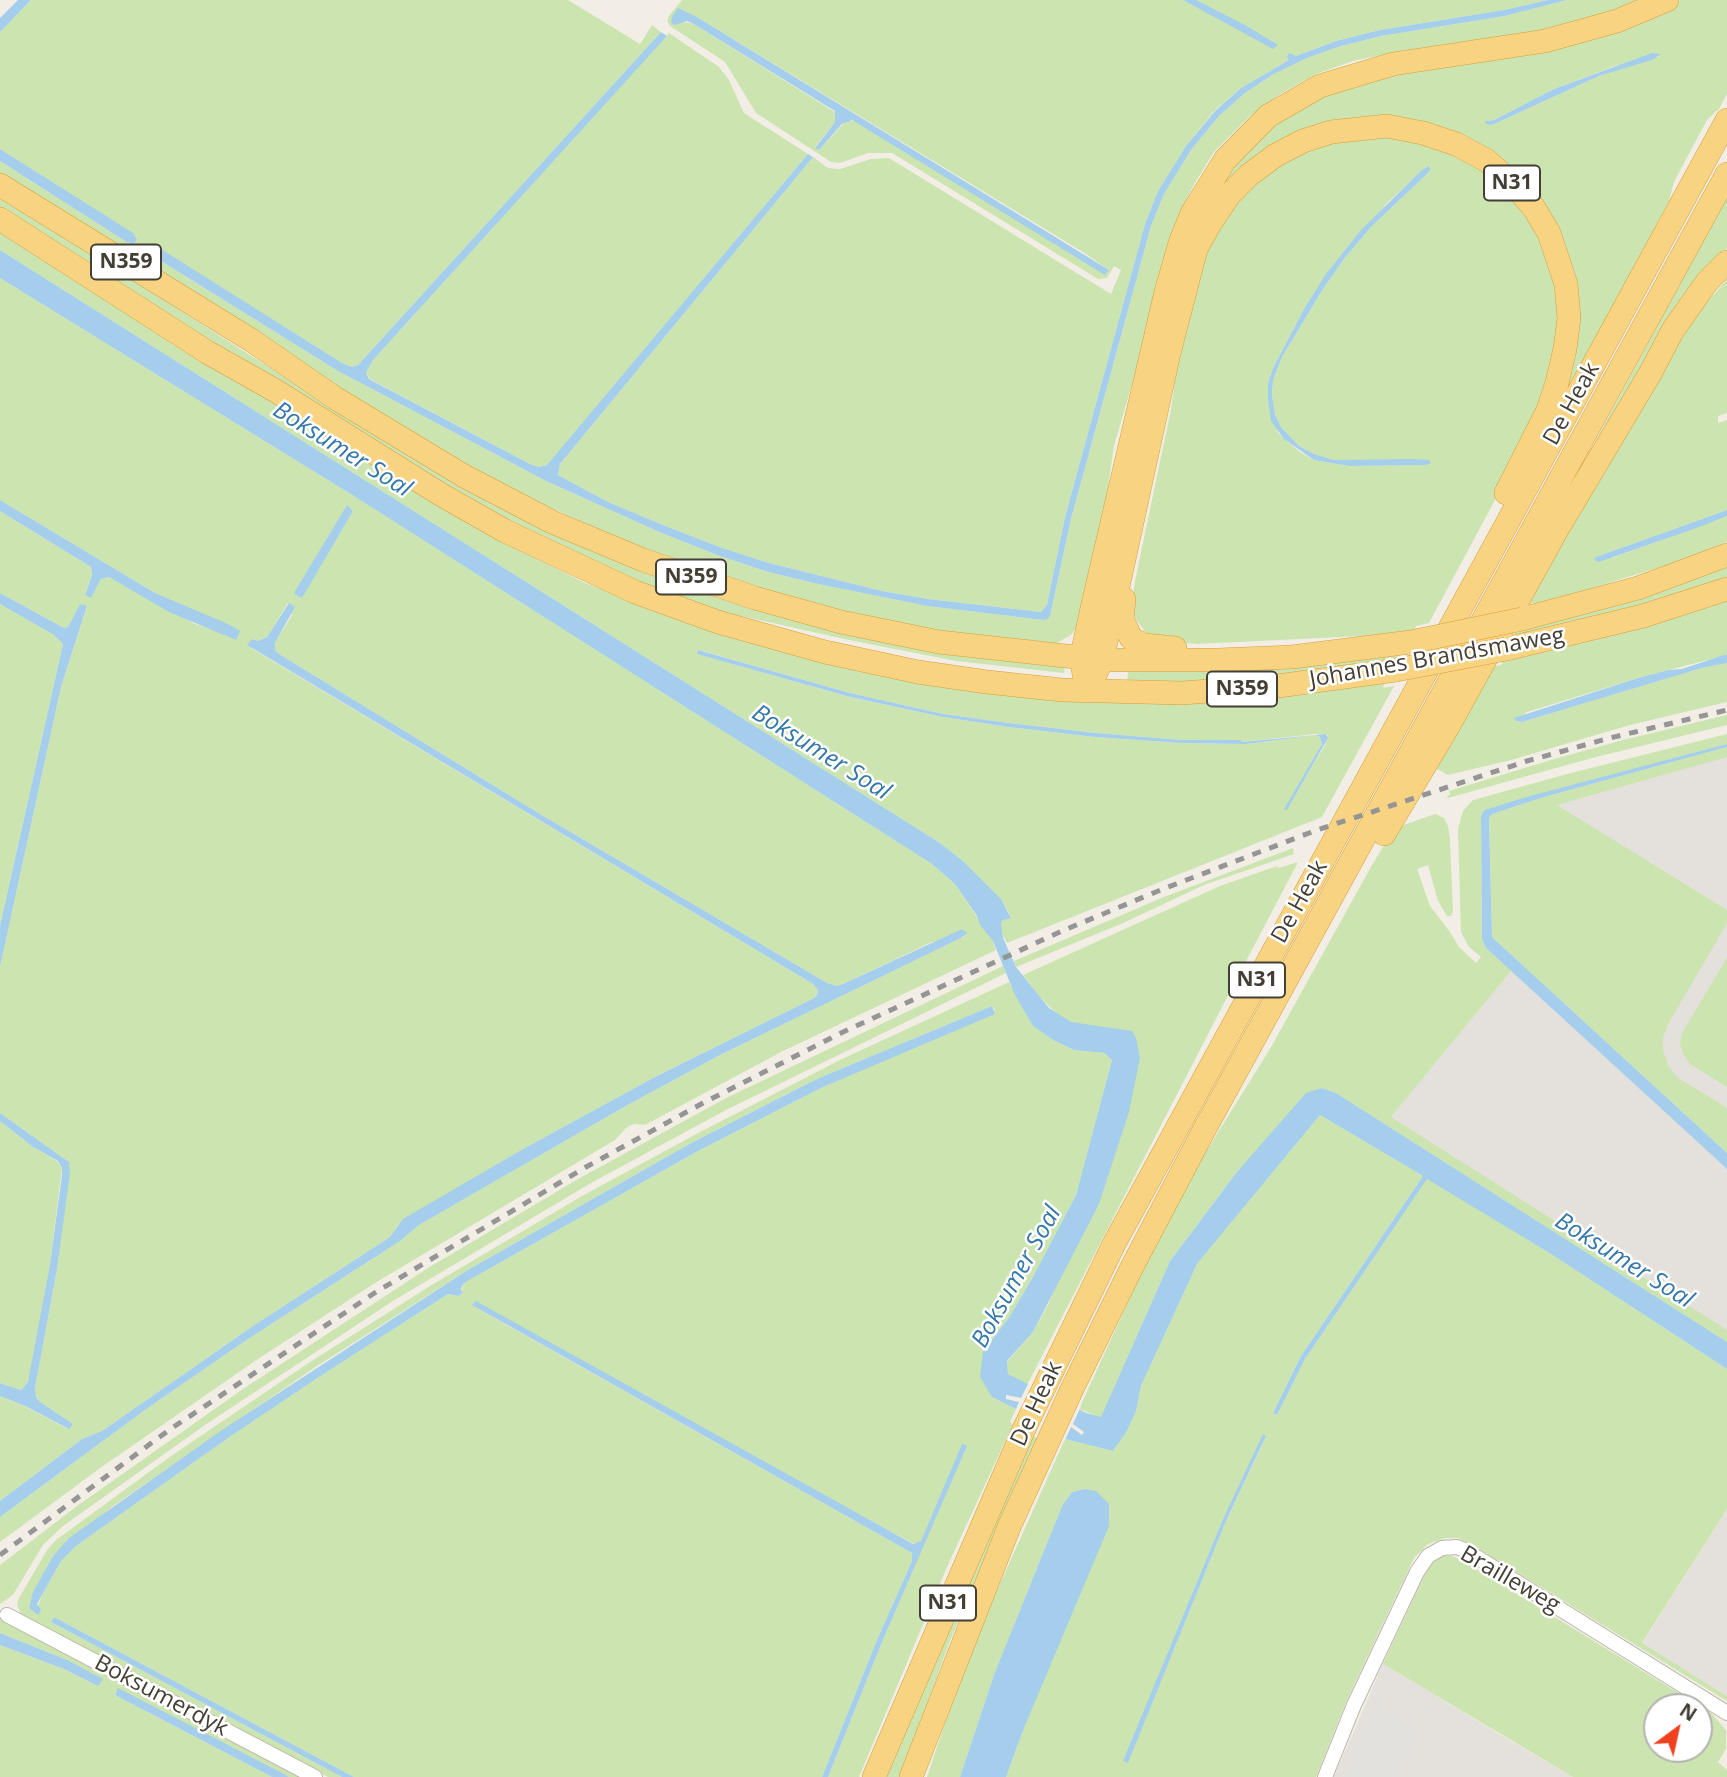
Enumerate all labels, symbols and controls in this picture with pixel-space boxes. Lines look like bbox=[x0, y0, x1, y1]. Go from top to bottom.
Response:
road number: N31 bbox=[1484, 166, 1540, 200]
road number: N359 bbox=[91, 244, 161, 280]
street label: De Heak bbox=[1538, 358, 1606, 450]
water label: Boksumer Soal bbox=[268, 396, 416, 504]
road number: N359 bbox=[656, 560, 726, 594]
street label: Johannes Brandsmaweg bbox=[1307, 622, 1567, 694]
road number: N359 bbox=[1207, 672, 1277, 706]
water label: Boksumer Soal bbox=[747, 699, 895, 807]
street label: De Heak bbox=[1266, 856, 1334, 948]
road number: N31 bbox=[1229, 962, 1285, 998]
water label: Boksumer Soal bbox=[966, 1201, 1068, 1353]
water label: Boksumer Soal bbox=[1550, 1207, 1698, 1315]
street label: De Heak bbox=[1005, 1357, 1069, 1451]
street label: Brailleweg bbox=[1455, 1540, 1565, 1620]
road number: N31 bbox=[920, 1586, 976, 1620]
street label: Boksumerdyk bbox=[90, 1649, 232, 1743]
north arrow bbox=[1643, 1693, 1713, 1763]
text: N bbox=[1675, 1697, 1702, 1727]

